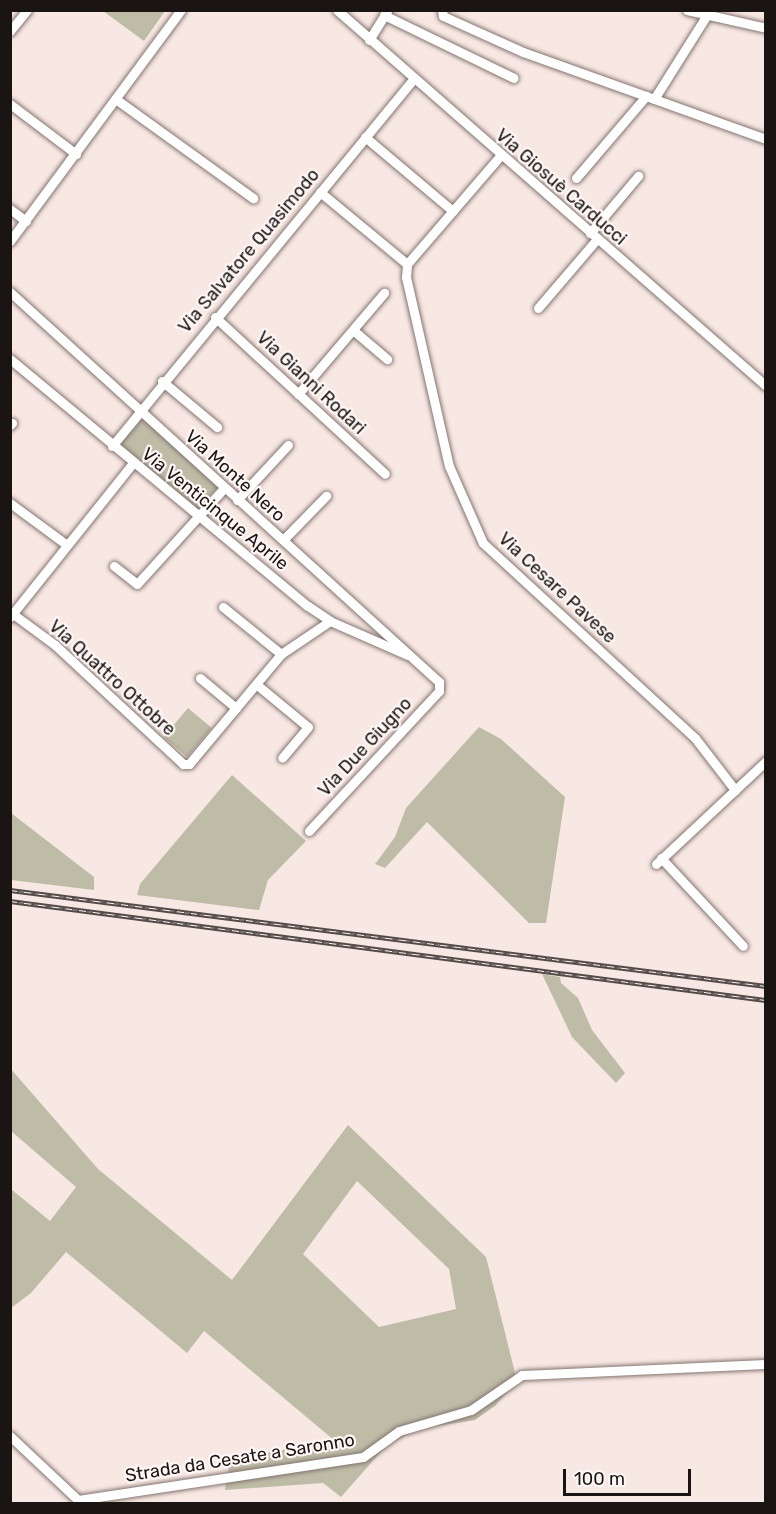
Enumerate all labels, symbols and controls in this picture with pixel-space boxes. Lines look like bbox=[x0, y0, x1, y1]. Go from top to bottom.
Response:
street label: Via Giosuè Carducci bbox=[491, 124, 631, 250]
street label: Via Salvatore Quasimodo bbox=[174, 164, 324, 338]
street label: Via Gianni Rodari bbox=[252, 327, 370, 439]
street label: Via Monte Nero bbox=[181, 426, 289, 526]
street label: Via Venticinque Aprile bbox=[137, 443, 293, 575]
street label: Via Cesare Pavese bbox=[494, 528, 620, 648]
street label: Via Quattro Ottobre bbox=[44, 615, 180, 741]
street label: Via Due Giugno bbox=[314, 693, 416, 801]
street label: Strada da Cesate a Saronno bbox=[124, 1429, 356, 1487]
scale bar bbox=[566, 1457, 694, 1495]
text: 100 m bbox=[574, 1468, 625, 1490]

